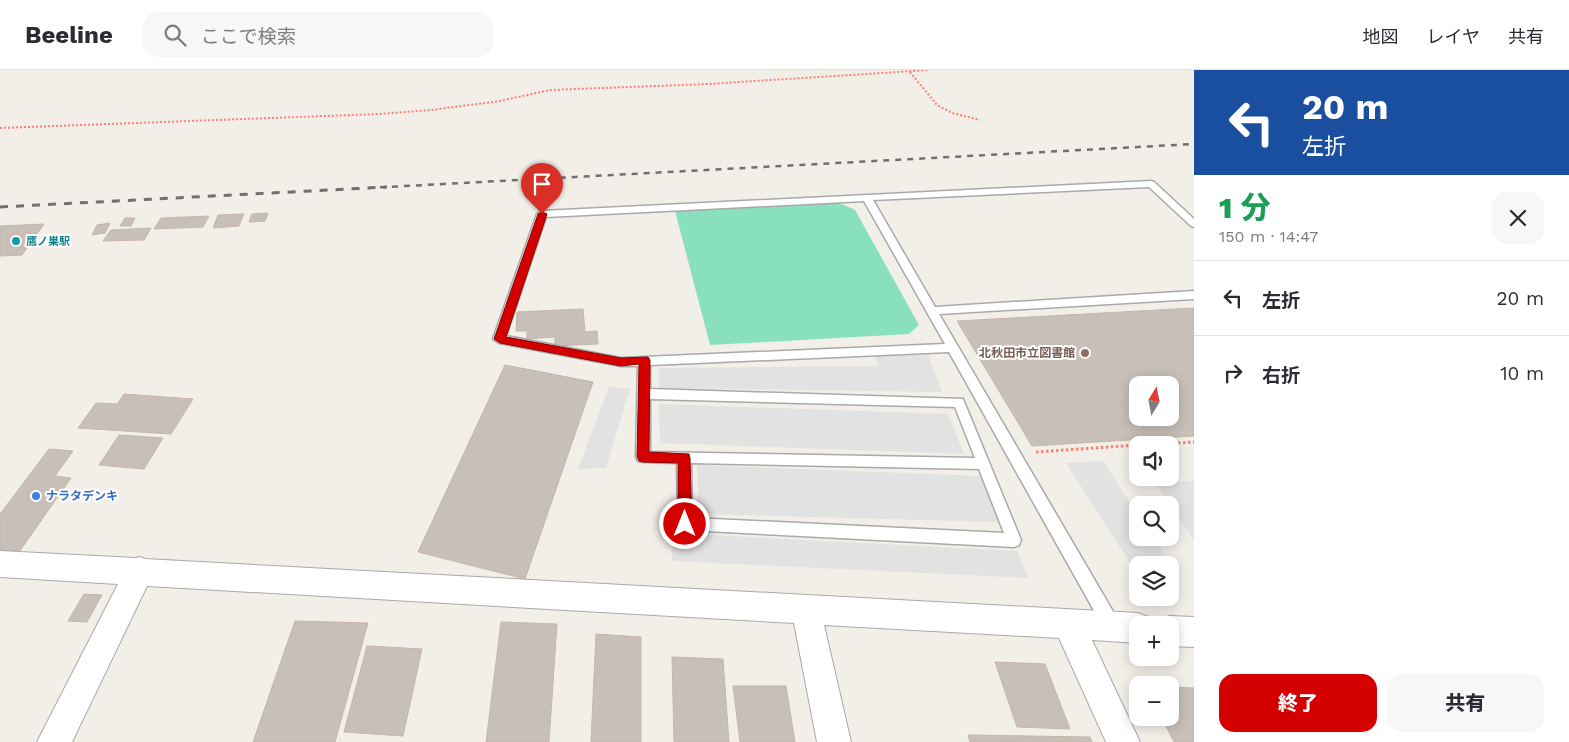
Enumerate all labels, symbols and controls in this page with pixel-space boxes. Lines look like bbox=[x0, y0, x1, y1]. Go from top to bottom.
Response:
search box bbox=[143, 12, 493, 57]
text: Beeline bbox=[25, 21, 113, 49]
icon: search bbox=[161, 21, 189, 49]
text: ここで検索 bbox=[201, 25, 296, 48]
text: 地図 bbox=[1363, 26, 1399, 47]
text: レイヤ bbox=[1427, 26, 1480, 47]
text: 共有 bbox=[1508, 26, 1544, 47]
text: 20 m bbox=[1302, 86, 1388, 128]
icon: left bbox=[1219, 90, 1284, 155]
text: 左折 bbox=[1302, 134, 1346, 159]
pin bbox=[521, 163, 563, 214]
icon: arrive bbox=[528, 170, 556, 198]
text: 1 分 bbox=[1219, 190, 1270, 225]
button: close bbox=[1492, 192, 1544, 244]
text: 150 m · 14:47 bbox=[1219, 227, 1318, 246]
marker: 鷹ノ巣駅 bbox=[10, 235, 22, 247]
place label: 鷹ノ巣駅 bbox=[26, 235, 70, 248]
icon: left bbox=[1219, 284, 1247, 312]
text: 20 m bbox=[1497, 287, 1544, 310]
text: 左折 bbox=[1262, 289, 1300, 312]
place label: 北秋田市立図書館 bbox=[979, 346, 1075, 360]
marker: 北秋田市立図書館 bbox=[1079, 347, 1091, 359]
icon: right bbox=[1219, 359, 1247, 387]
text: 10 m bbox=[1500, 362, 1544, 385]
text: 右折 bbox=[1262, 364, 1300, 387]
north arrow bbox=[1129, 376, 1179, 426]
map controls bbox=[1129, 376, 1179, 726]
button: sound bbox=[1129, 436, 1179, 486]
place label: ナラタデンキ bbox=[46, 489, 118, 503]
marker: ナラタデンキ bbox=[30, 490, 42, 502]
button: search bbox=[1129, 496, 1179, 546]
position arrow bbox=[658, 497, 710, 549]
button: layers bbox=[1129, 556, 1179, 606]
button: + bbox=[1129, 616, 1179, 666]
button: 終了 bbox=[1219, 674, 1377, 732]
button: 共有 bbox=[1387, 674, 1544, 732]
button: − bbox=[1129, 676, 1179, 726]

